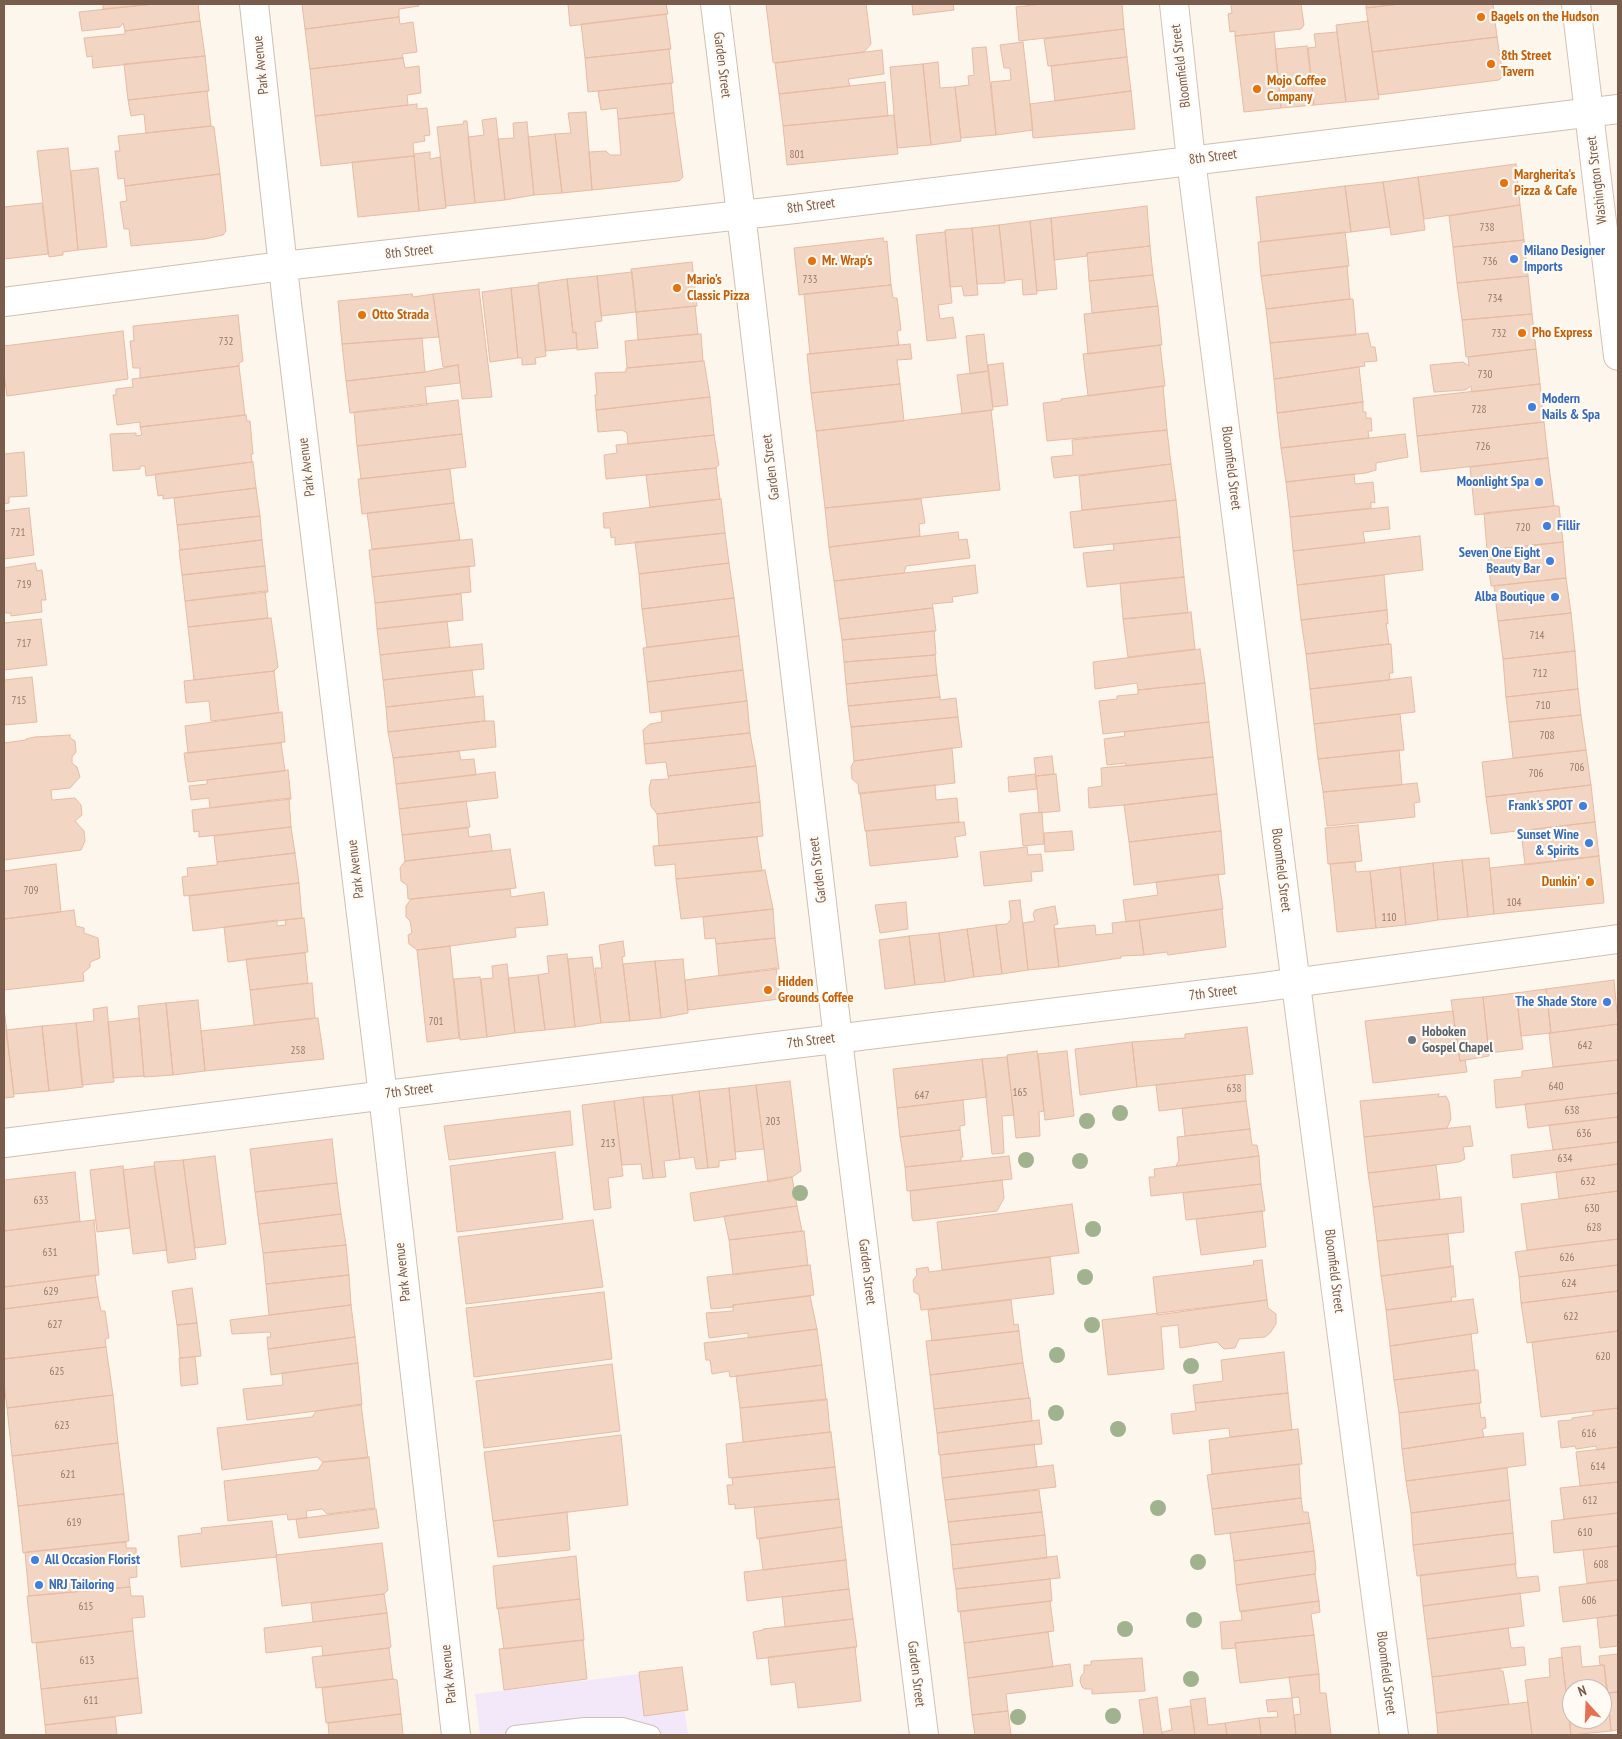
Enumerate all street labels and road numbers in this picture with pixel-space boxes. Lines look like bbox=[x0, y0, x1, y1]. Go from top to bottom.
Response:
street label: Bloomfield Street bbox=[1168, 23, 1194, 109]
street label: Garden Street bbox=[710, 31, 734, 99]
street label: Park Avenue bbox=[250, 35, 272, 95]
street label: Washington Street bbox=[1583, 135, 1611, 225]
street label: 8th Street bbox=[1188, 146, 1238, 168]
street label: 8th Street bbox=[786, 195, 836, 217]
street label: 8th Street bbox=[384, 241, 434, 263]
street label: Bloomfield Street bbox=[1218, 425, 1244, 511]
street label: Garden Street bbox=[759, 433, 783, 501]
street label: Park Avenue bbox=[295, 437, 319, 497]
street label: Bloomfield Street bbox=[1268, 827, 1294, 913]
street label: Garden Street bbox=[806, 836, 830, 904]
street label: Park Avenue bbox=[344, 839, 368, 899]
street label: 7th Street bbox=[1188, 982, 1238, 1004]
street label: 7th Street bbox=[786, 1030, 836, 1052]
street label: 7th Street bbox=[384, 1080, 434, 1102]
street label: Bloomfield Street bbox=[1321, 1228, 1347, 1314]
street label: Garden Street bbox=[855, 1238, 879, 1306]
street label: Park Avenue bbox=[392, 1242, 414, 1302]
street label: Bloomfield Street bbox=[1373, 1630, 1399, 1716]
street label: Garden Street bbox=[904, 1640, 928, 1708]
street label: Park Avenue bbox=[438, 1644, 460, 1704]

